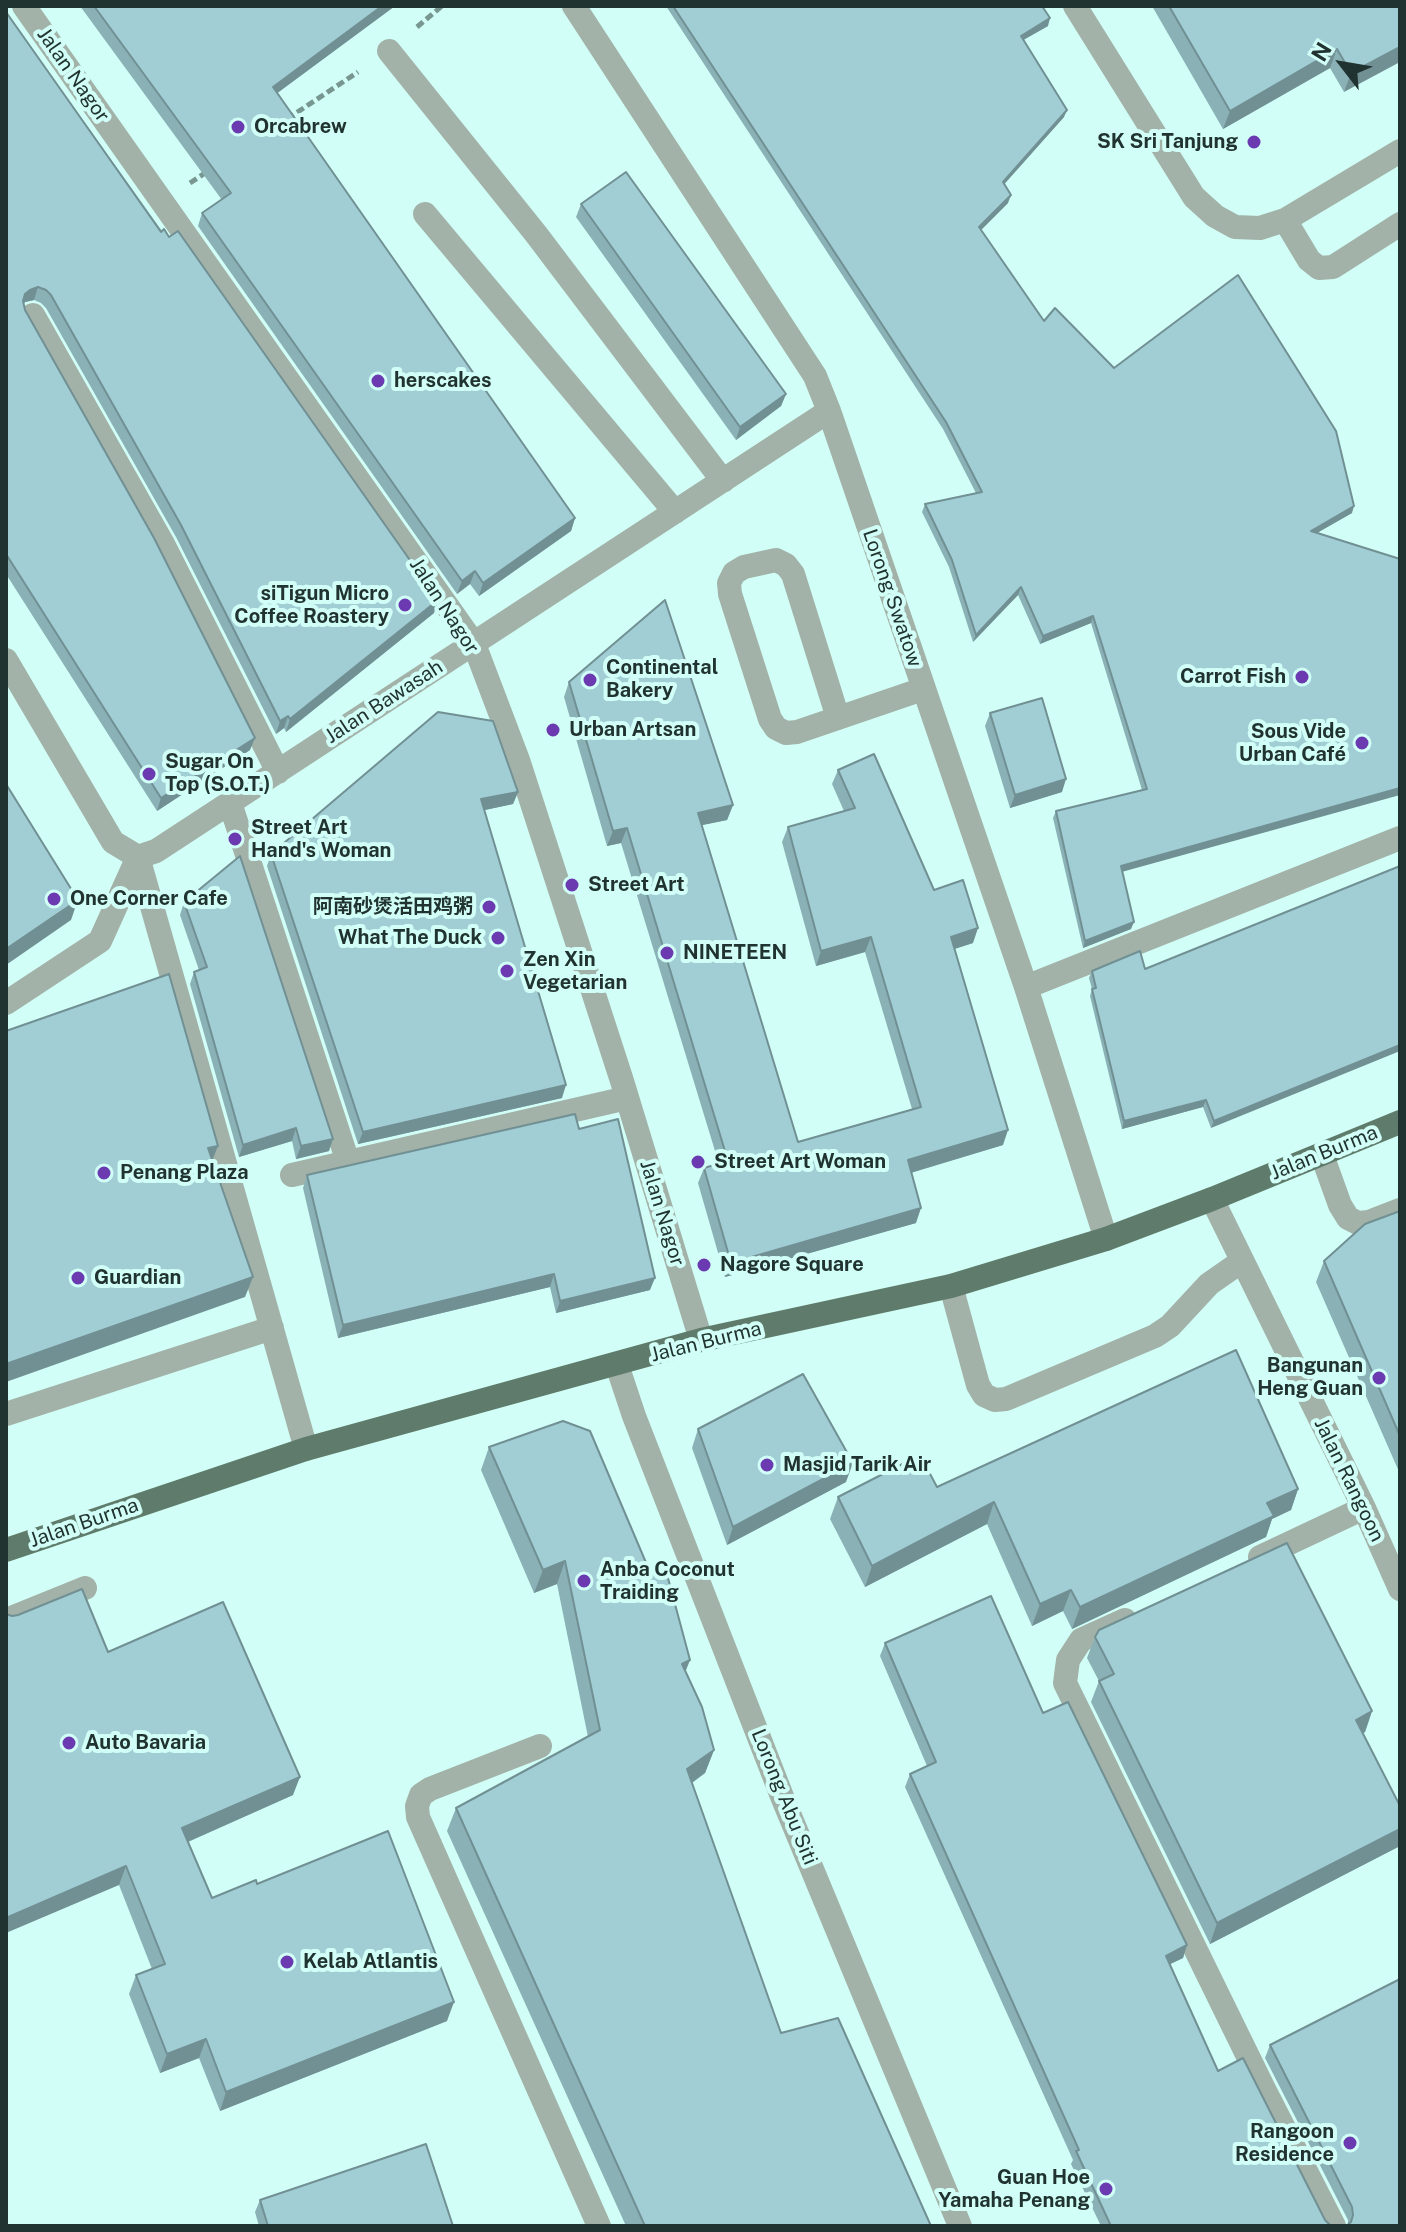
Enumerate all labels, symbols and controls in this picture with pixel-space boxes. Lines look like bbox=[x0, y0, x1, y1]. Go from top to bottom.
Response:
street label: Jalan Nagor bbox=[32, 23, 114, 127]
north arrow bbox=[1302, 24, 1382, 104]
text: N bbox=[1306, 38, 1337, 66]
place label: Orcabrew bbox=[254, 115, 347, 139]
marker: Orcabrew bbox=[229, 118, 247, 136]
place label: SK Sri Tanjung bbox=[1097, 130, 1238, 154]
marker: SK Sri Tanjung bbox=[1245, 133, 1263, 151]
place label: herscakes bbox=[394, 369, 491, 393]
marker: herscakes bbox=[369, 372, 387, 390]
street label: Lorong Swatow bbox=[857, 526, 927, 670]
street label: Jalan Nagor bbox=[404, 554, 484, 658]
place label: siTigun Micro Coffee Roastery bbox=[234, 582, 389, 629]
marker: siTigun Micro Coffee Roastery bbox=[396, 596, 414, 614]
street label: Jalan Bawasah bbox=[321, 655, 447, 749]
place label: Continental Bakery bbox=[606, 656, 718, 703]
place label: Carrot Fish bbox=[1180, 665, 1286, 689]
marker: Carrot Fish bbox=[1293, 668, 1311, 686]
marker: Continental Bakery bbox=[581, 671, 599, 689]
place label: Urban Artsan bbox=[569, 718, 696, 742]
place label: Sous Vide Urban Café bbox=[1239, 720, 1346, 767]
marker: Urban Artsan bbox=[544, 721, 562, 739]
marker: Sous Vide Urban Café bbox=[1353, 734, 1371, 752]
place label: Sugar On Top (S.O.T.) bbox=[165, 750, 271, 797]
marker: Sugar On Top (S.O.T.) bbox=[140, 765, 158, 783]
place label: Street Art Hand's Woman bbox=[251, 816, 391, 863]
marker: Street Art Hand's Woman bbox=[226, 830, 244, 848]
place label: Street Art bbox=[588, 873, 685, 897]
marker: Street Art bbox=[563, 876, 581, 894]
place label: One Corner Cafe bbox=[70, 887, 228, 911]
marker: One Corner Cafe bbox=[45, 890, 63, 908]
place label: 阿南砂煲活田鸡粥 bbox=[313, 895, 473, 919]
marker: 阿南砂煲活田鸡粥 bbox=[480, 898, 498, 916]
place label: What The Duck bbox=[338, 926, 482, 950]
marker: What The Duck bbox=[489, 929, 507, 947]
place label: NINETEEN bbox=[683, 941, 787, 965]
marker: NINETEEN bbox=[658, 944, 676, 962]
place label: Zen Xin Vegetarian bbox=[523, 948, 627, 995]
marker: Zen Xin Vegetarian bbox=[498, 962, 516, 980]
street label: Jalan Burma bbox=[1267, 1121, 1381, 1185]
place label: Street Art Woman bbox=[714, 1150, 886, 1174]
marker: Street Art Woman bbox=[689, 1153, 707, 1171]
street label: Jalan Nagor bbox=[635, 1157, 689, 1269]
place label: Penang Plaza bbox=[120, 1161, 249, 1185]
marker: Penang Plaza bbox=[95, 1164, 113, 1182]
place label: Nagore Square bbox=[720, 1253, 864, 1277]
marker: Nagore Square bbox=[695, 1256, 713, 1274]
place label: Guardian bbox=[94, 1266, 181, 1290]
marker: Guardian bbox=[69, 1269, 87, 1287]
street label: Jalan Burma bbox=[648, 1317, 764, 1367]
place label: Bangunan Heng Guan bbox=[1257, 1354, 1363, 1401]
marker: Bangunan Heng Guan bbox=[1370, 1369, 1388, 1387]
street label: Jalan Rangoon bbox=[1309, 1414, 1389, 1546]
place label: Masjid Tarik Air bbox=[783, 1453, 931, 1477]
marker: Masjid Tarik Air bbox=[758, 1456, 776, 1474]
street label: Jalan Burma bbox=[26, 1493, 142, 1553]
place label: Anba Coconut Traiding bbox=[600, 1558, 735, 1605]
marker: Anba Coconut Traiding bbox=[575, 1572, 593, 1590]
street label: Lorong Abu Siti bbox=[746, 1726, 822, 1868]
place label: Auto Bavaria bbox=[85, 1731, 206, 1755]
marker: Auto Bavaria bbox=[60, 1734, 78, 1752]
place label: Kelab Atlantis bbox=[303, 1950, 438, 1974]
marker: Kelab Atlantis bbox=[278, 1953, 296, 1971]
place label: Rangoon Residence bbox=[1235, 2120, 1334, 2167]
marker: Rangoon Residence bbox=[1341, 2134, 1359, 2152]
place label: Guan Hoe Yamaha Penang bbox=[938, 2166, 1090, 2213]
marker: Guan Hoe Yamaha Penang bbox=[1097, 2180, 1115, 2198]

